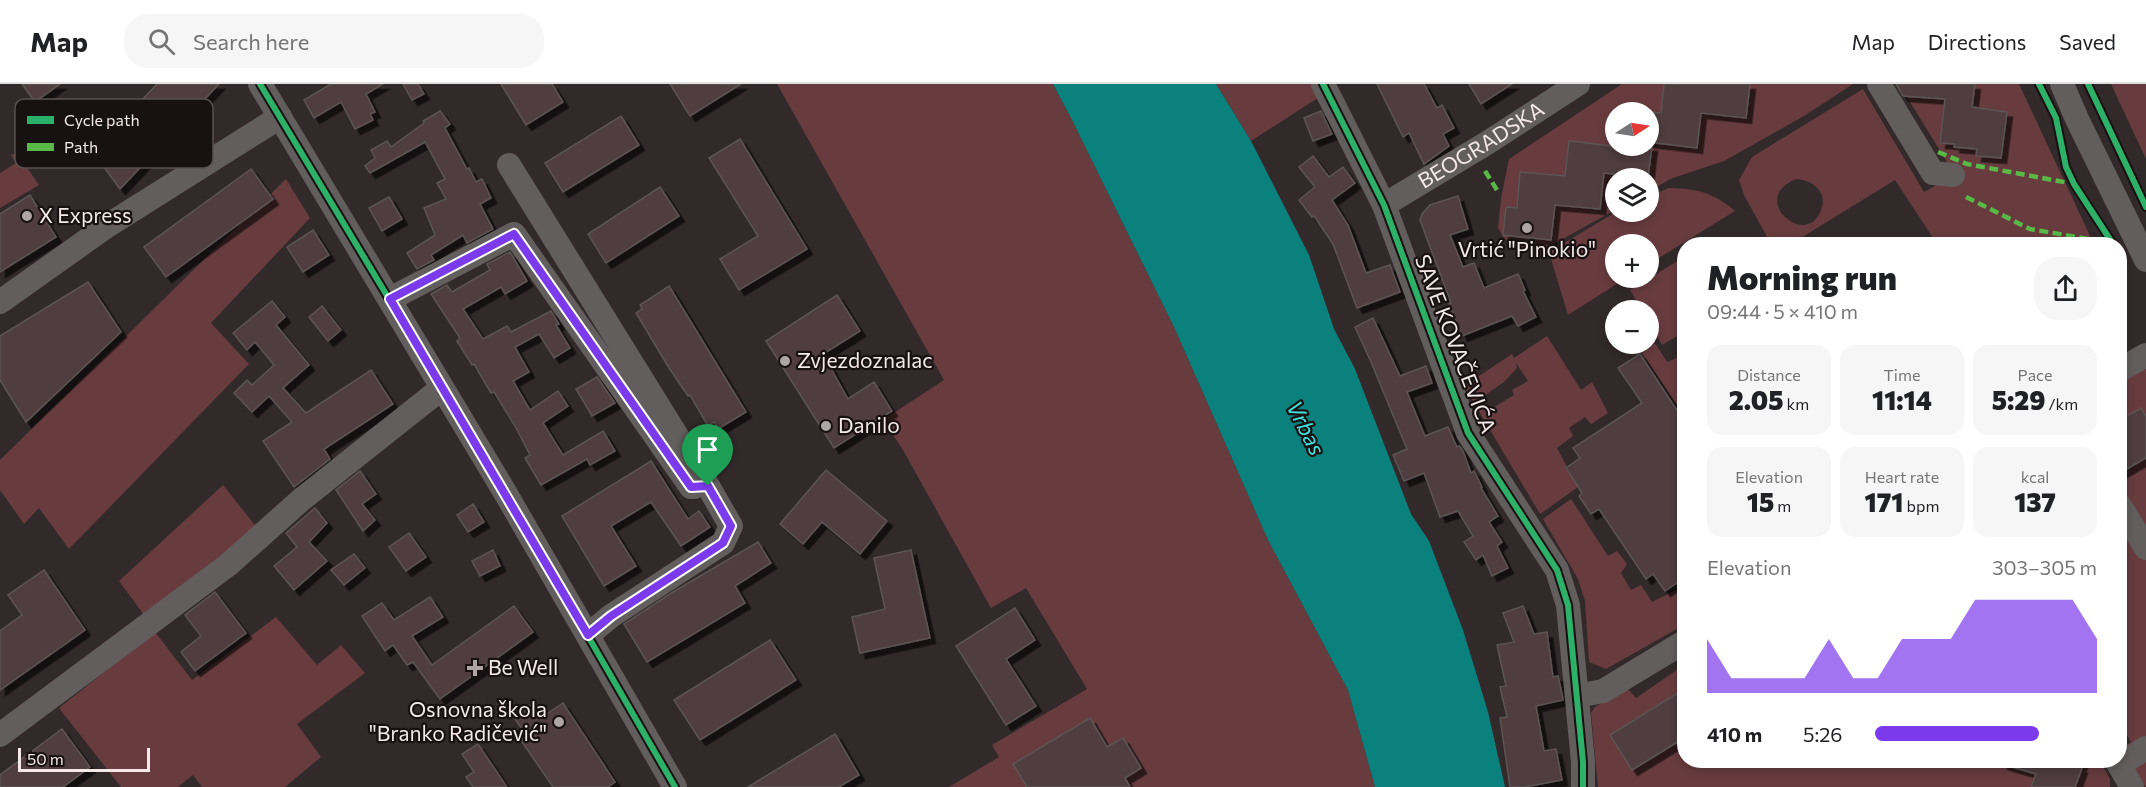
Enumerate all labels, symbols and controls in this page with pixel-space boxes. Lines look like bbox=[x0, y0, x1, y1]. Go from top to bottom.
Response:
search box bbox=[124, 14, 544, 68]
text: Map bbox=[30, 24, 88, 58]
icon: search bbox=[145, 25, 178, 58]
text: Search here bbox=[193, 28, 309, 55]
text: Map bbox=[1852, 29, 1895, 54]
text: Directions bbox=[1928, 29, 2026, 54]
text: Saved bbox=[2059, 29, 2116, 54]
street label: BEOGRADSKA bbox=[1413, 96, 1548, 193]
legend bbox=[15, 99, 213, 168]
north arrow bbox=[1605, 102, 1659, 156]
map controls bbox=[1605, 102, 1659, 354]
text: Cycle path bbox=[64, 110, 140, 129]
text: Path bbox=[64, 137, 98, 156]
button: layers bbox=[1605, 168, 1659, 222]
place label: X Express bbox=[39, 202, 132, 227]
marker: X Express bbox=[20, 209, 34, 223]
marker: Vrtić "Pinokio" bbox=[1520, 221, 1534, 235]
button: + bbox=[1605, 234, 1659, 288]
place label: Vrtić "Pinokio" bbox=[1458, 236, 1596, 261]
street label: SAVE KOVAČEVIĆA bbox=[1411, 251, 1502, 436]
text: Morning run bbox=[1707, 256, 1897, 297]
button: share bbox=[2034, 257, 2097, 320]
text: 09:44 · 5 × 410 m bbox=[1707, 299, 1858, 323]
button: − bbox=[1605, 300, 1659, 354]
place label: Zvjezdoznalac bbox=[797, 347, 933, 372]
marker: Zvjezdoznalac bbox=[778, 354, 792, 368]
text: Distance bbox=[1737, 365, 1801, 384]
text: Time bbox=[1884, 365, 1920, 384]
text: Pace bbox=[2018, 365, 2052, 384]
text: 2.05 bbox=[1729, 384, 1784, 415]
text: 11:14 bbox=[1872, 384, 1932, 415]
text: 5:29 bbox=[1992, 384, 2045, 415]
text: km bbox=[1784, 394, 1809, 413]
text: /km bbox=[2045, 394, 2078, 413]
water label: Vrbas bbox=[1281, 396, 1331, 459]
place label: Danilo bbox=[838, 412, 900, 437]
marker: Danilo bbox=[819, 419, 833, 433]
pin bbox=[682, 424, 733, 486]
icon: arrive bbox=[691, 433, 724, 466]
text: Elevation bbox=[1735, 467, 1803, 486]
text: Heart rate bbox=[1865, 467, 1939, 486]
text: kcal bbox=[2021, 467, 2049, 486]
text: 15 bbox=[1747, 486, 1774, 517]
text: 171 bbox=[1865, 486, 1903, 517]
text: 137 bbox=[2014, 486, 2056, 517]
text: m bbox=[1774, 496, 1791, 515]
text: bpm bbox=[1903, 496, 1939, 515]
text: Elevation bbox=[1707, 555, 1792, 579]
text: 303–305 m bbox=[1992, 555, 2097, 579]
place label: Be Well bbox=[488, 654, 558, 679]
marker: Be Well bbox=[466, 659, 484, 677]
place label: Osnovna škola "Branko Radičević" bbox=[369, 696, 547, 745]
marker: Osnovna škola "Branko Radičević" bbox=[552, 715, 566, 729]
text: 410 m bbox=[1707, 722, 1762, 746]
text: 5:26 bbox=[1803, 722, 1842, 746]
scale bar bbox=[18, 745, 150, 772]
text: 50 m bbox=[27, 749, 64, 768]

